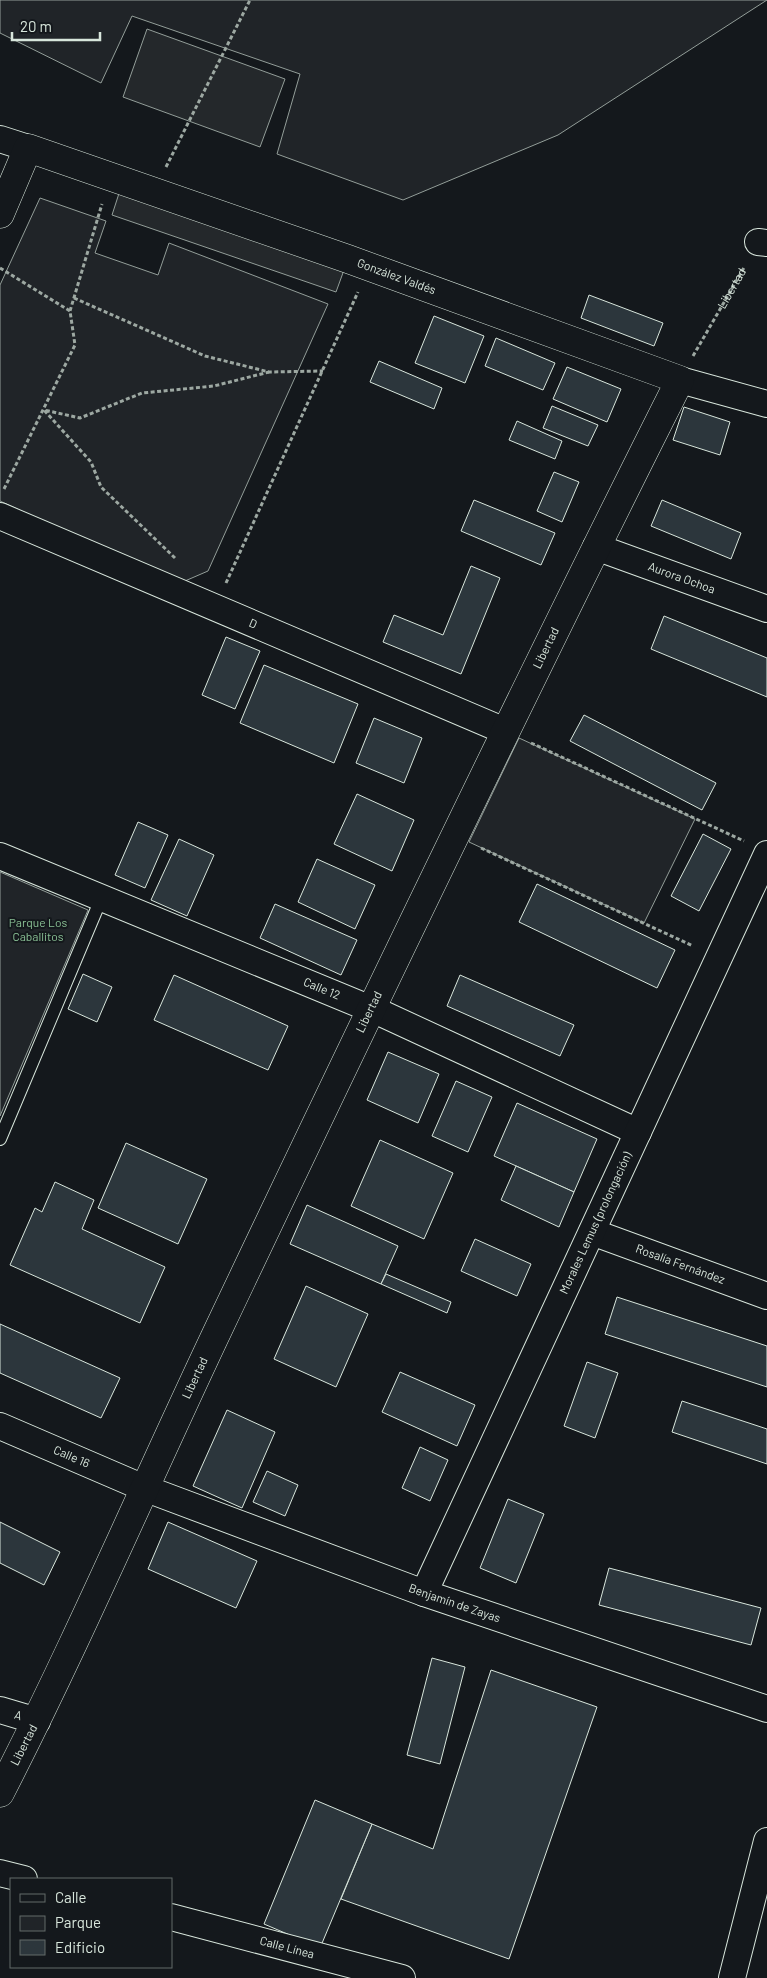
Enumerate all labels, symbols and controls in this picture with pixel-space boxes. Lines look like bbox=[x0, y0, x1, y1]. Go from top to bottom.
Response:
scale bar bbox=[12, 10, 100, 42]
text: 20 m bbox=[20, 17, 52, 35]
street label: González Valdés bbox=[356, 255, 438, 297]
street label: Libertad bbox=[714, 265, 748, 311]
street label: Aurora Ochoa bbox=[646, 559, 717, 596]
street label: D bbox=[247, 615, 260, 631]
street label: Libertad bbox=[529, 625, 561, 671]
park label: Parque Los Caballitos bbox=[9, 915, 67, 943]
street label: Calle 12 bbox=[302, 974, 342, 1002]
street label: Libertad bbox=[352, 989, 384, 1035]
street label: Morales Lemus (prolongación) bbox=[556, 1148, 634, 1296]
street label: Rosalía Fernández bbox=[634, 1241, 727, 1286]
street label: Libertad bbox=[178, 1355, 210, 1401]
street label: Calle 16 bbox=[52, 1442, 92, 1470]
street label: Benjamín de Zayas bbox=[407, 1580, 503, 1624]
street label: A bbox=[13, 1707, 24, 1722]
street label: Libertad bbox=[7, 1722, 39, 1767]
legend bbox=[10, 1878, 172, 1968]
text: Calle bbox=[55, 1888, 87, 1906]
text: Parque bbox=[55, 1913, 101, 1931]
street label: Calle Línea bbox=[258, 1933, 316, 1961]
text: Edificio bbox=[55, 1938, 105, 1956]

